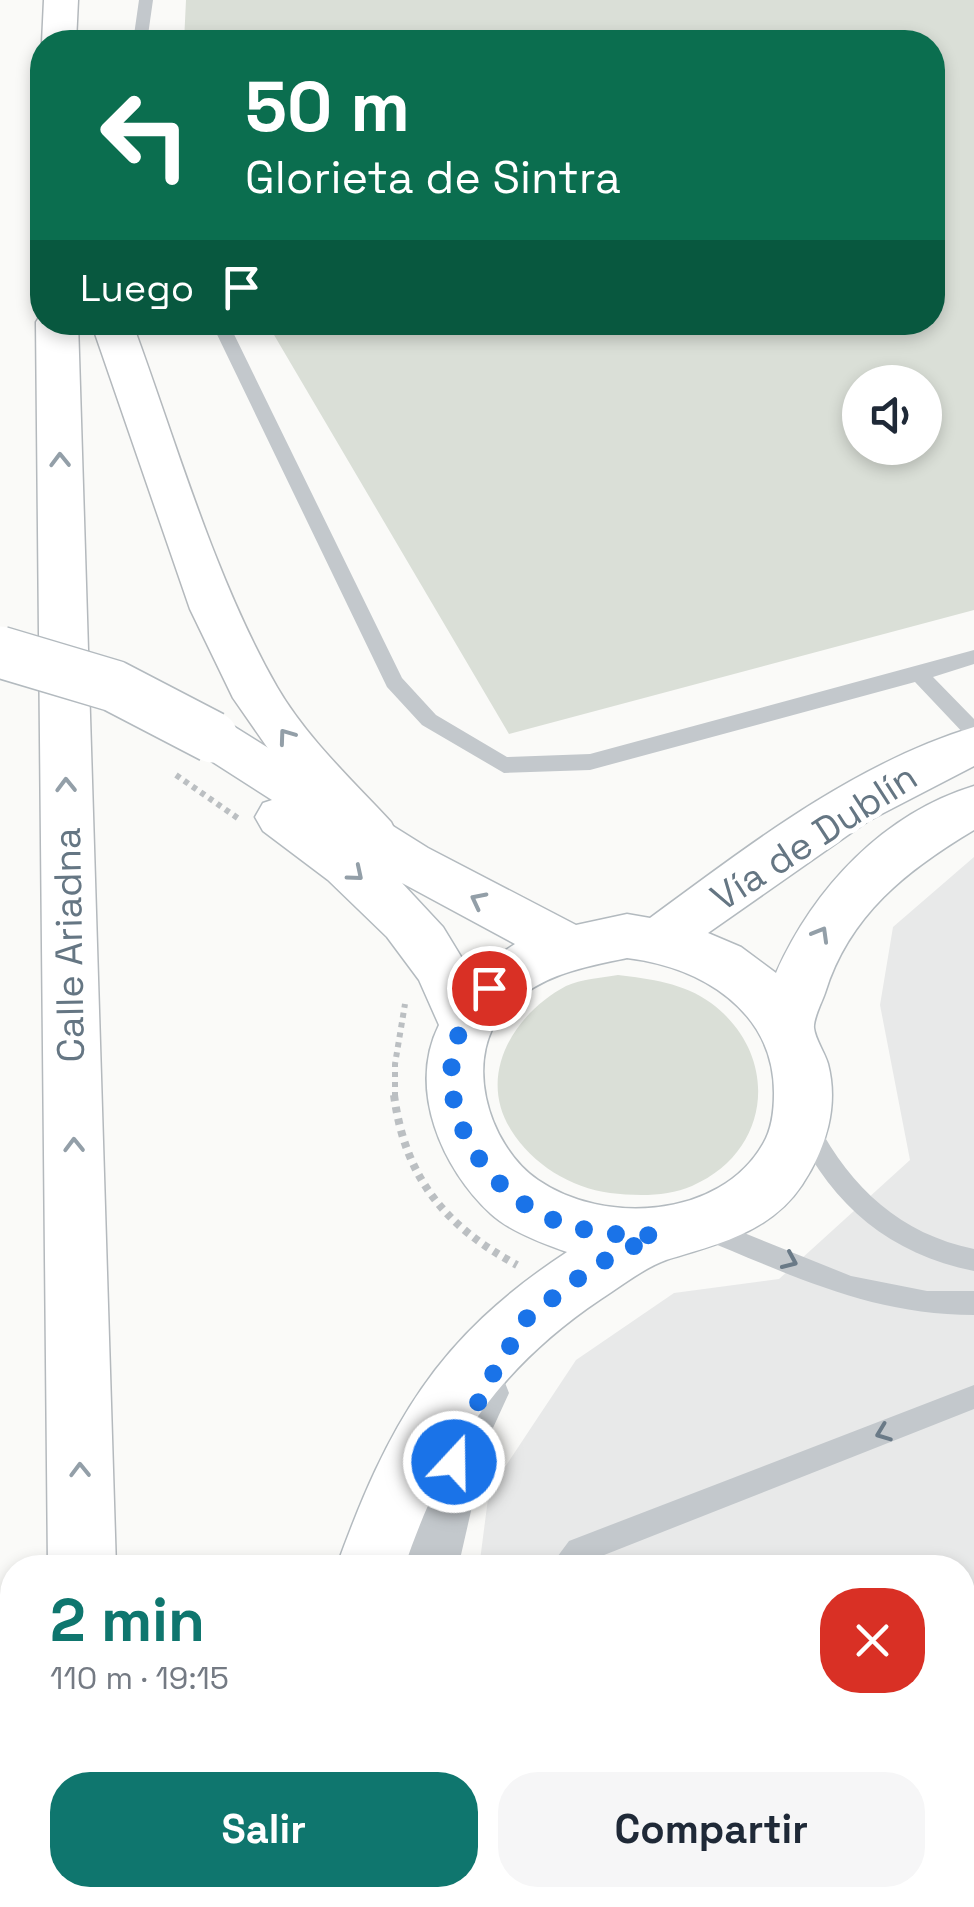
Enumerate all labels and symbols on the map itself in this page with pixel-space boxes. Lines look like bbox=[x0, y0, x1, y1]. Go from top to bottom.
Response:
one-way arrow bbox=[49, 452, 70, 468]
one-way arrow bbox=[280, 729, 297, 747]
street label: Vía de Dublín bbox=[702, 753, 926, 921]
one-way arrow bbox=[56, 777, 77, 793]
street label: Calle Ariadna bbox=[43, 827, 95, 1063]
one-way arrow bbox=[344, 863, 362, 881]
one-way arrow bbox=[470, 893, 488, 912]
one-way arrow bbox=[808, 927, 828, 945]
pin bbox=[447, 946, 532, 1031]
one-way arrow bbox=[63, 1137, 84, 1153]
one-way arrow bbox=[780, 1249, 798, 1269]
position arrow bbox=[402, 1410, 506, 1514]
one-way arrow bbox=[875, 1421, 893, 1441]
one-way arrow bbox=[70, 1462, 91, 1478]

